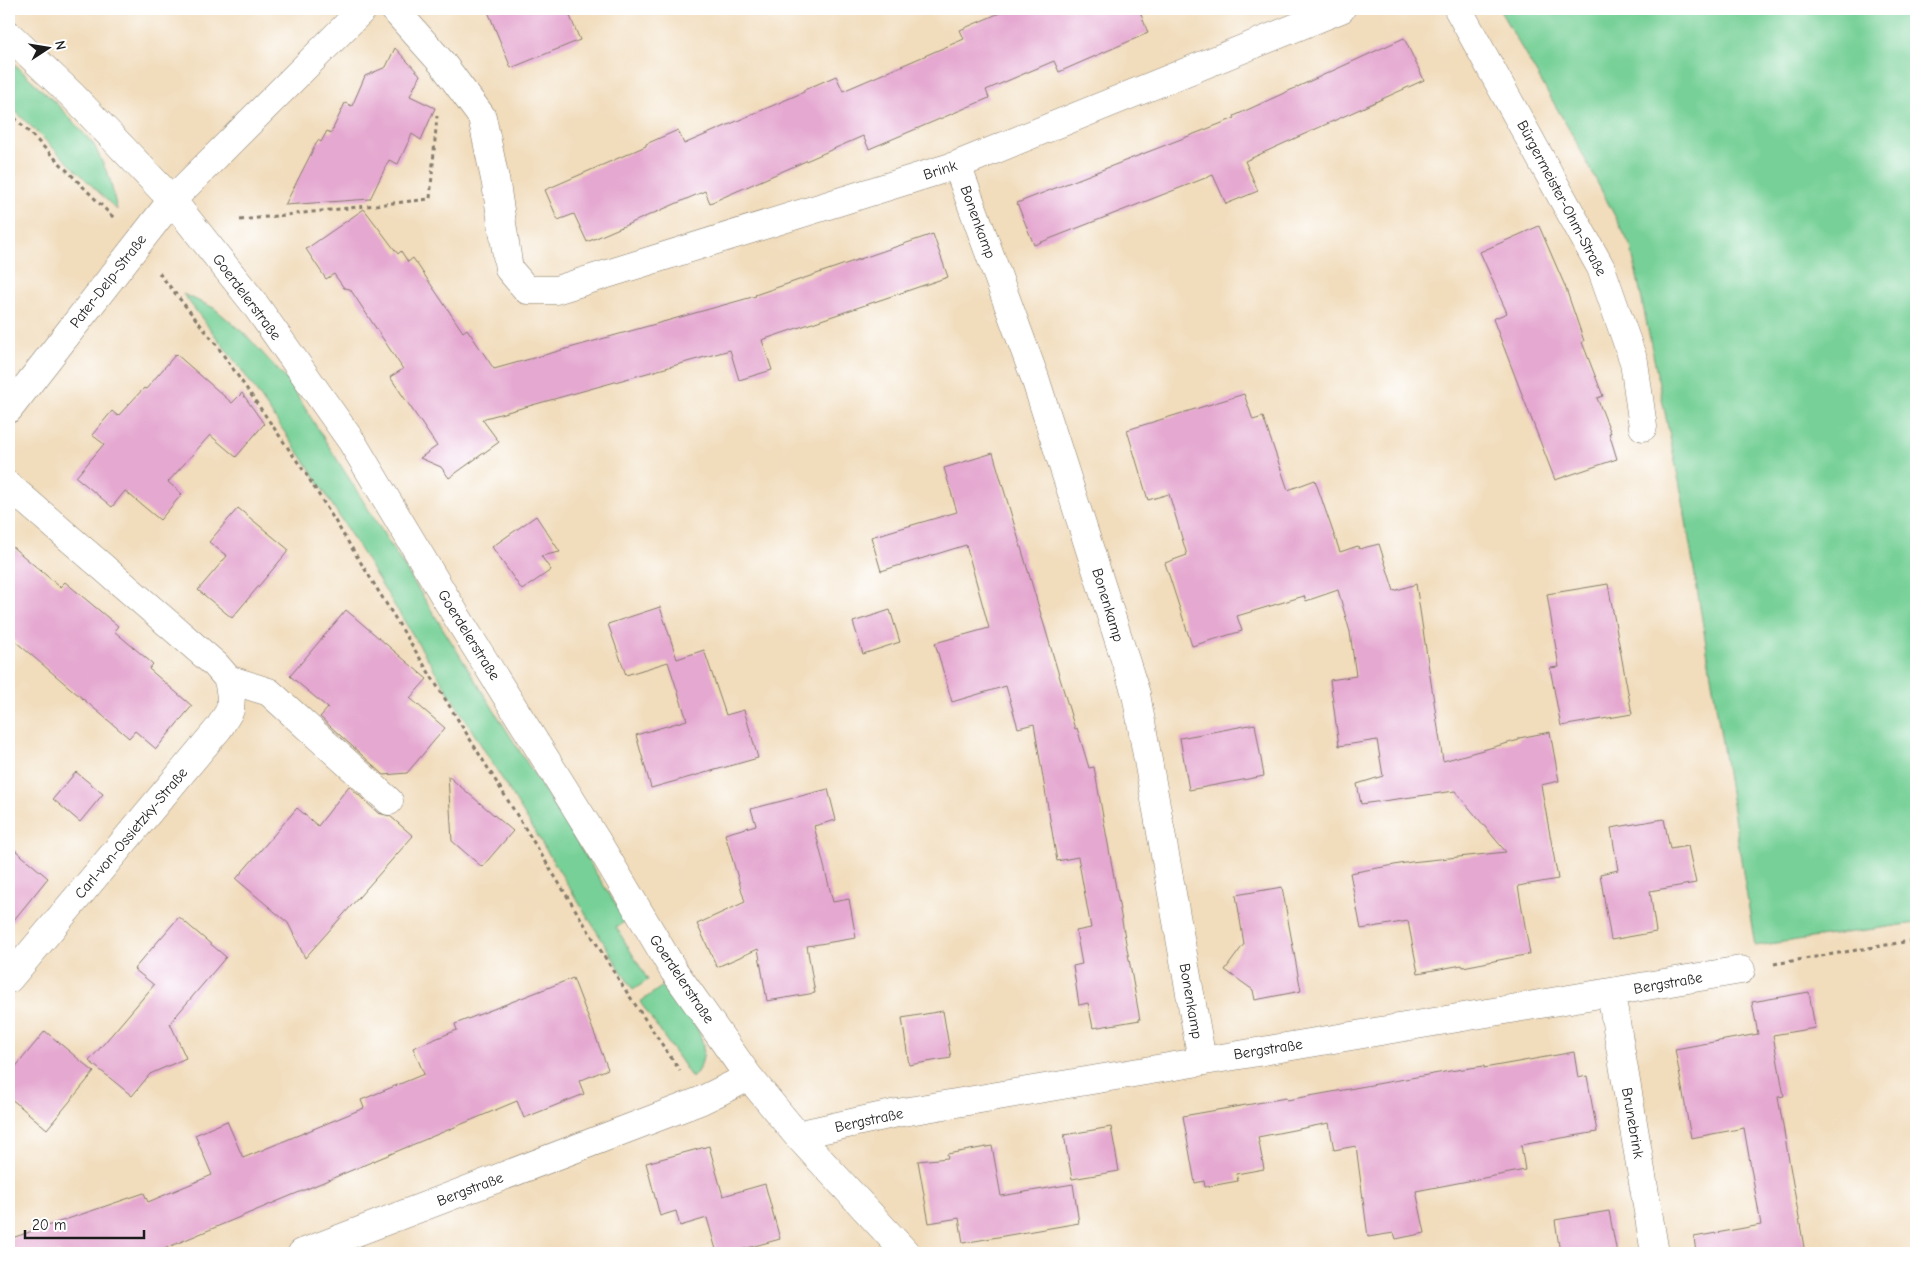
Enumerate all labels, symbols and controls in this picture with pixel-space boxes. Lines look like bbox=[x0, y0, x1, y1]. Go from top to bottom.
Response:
north arrow bbox=[22, 22, 72, 72]
text: N bbox=[51, 39, 69, 52]
street label: Bürgermeister-Ohm-Straße bbox=[1513, 117, 1611, 279]
street label: Brink bbox=[921, 156, 960, 184]
street label: Bonenkamp bbox=[956, 183, 1000, 261]
street label: Pater-Delp-Straße bbox=[66, 230, 150, 331]
street label: Goerdelerstraße bbox=[209, 250, 286, 344]
street label: Bonenkamp bbox=[1088, 566, 1128, 644]
street label: Goerdelerstraße bbox=[434, 586, 504, 684]
street label: Carl-von-Ossietzky-Straße bbox=[71, 763, 191, 902]
street label: Goerdelerstraße bbox=[646, 931, 719, 1027]
street label: Bonenkamp bbox=[1176, 962, 1207, 1040]
street label: Bergstraße bbox=[1632, 968, 1704, 998]
street label: Bergstraße bbox=[1232, 1035, 1304, 1063]
street label: Brunebrink bbox=[1618, 1086, 1648, 1161]
street label: Bergstraße bbox=[833, 1104, 905, 1136]
street label: Bergstraße bbox=[434, 1168, 506, 1210]
scale bar bbox=[25, 1207, 144, 1239]
text: 20 m bbox=[32, 1216, 66, 1234]

